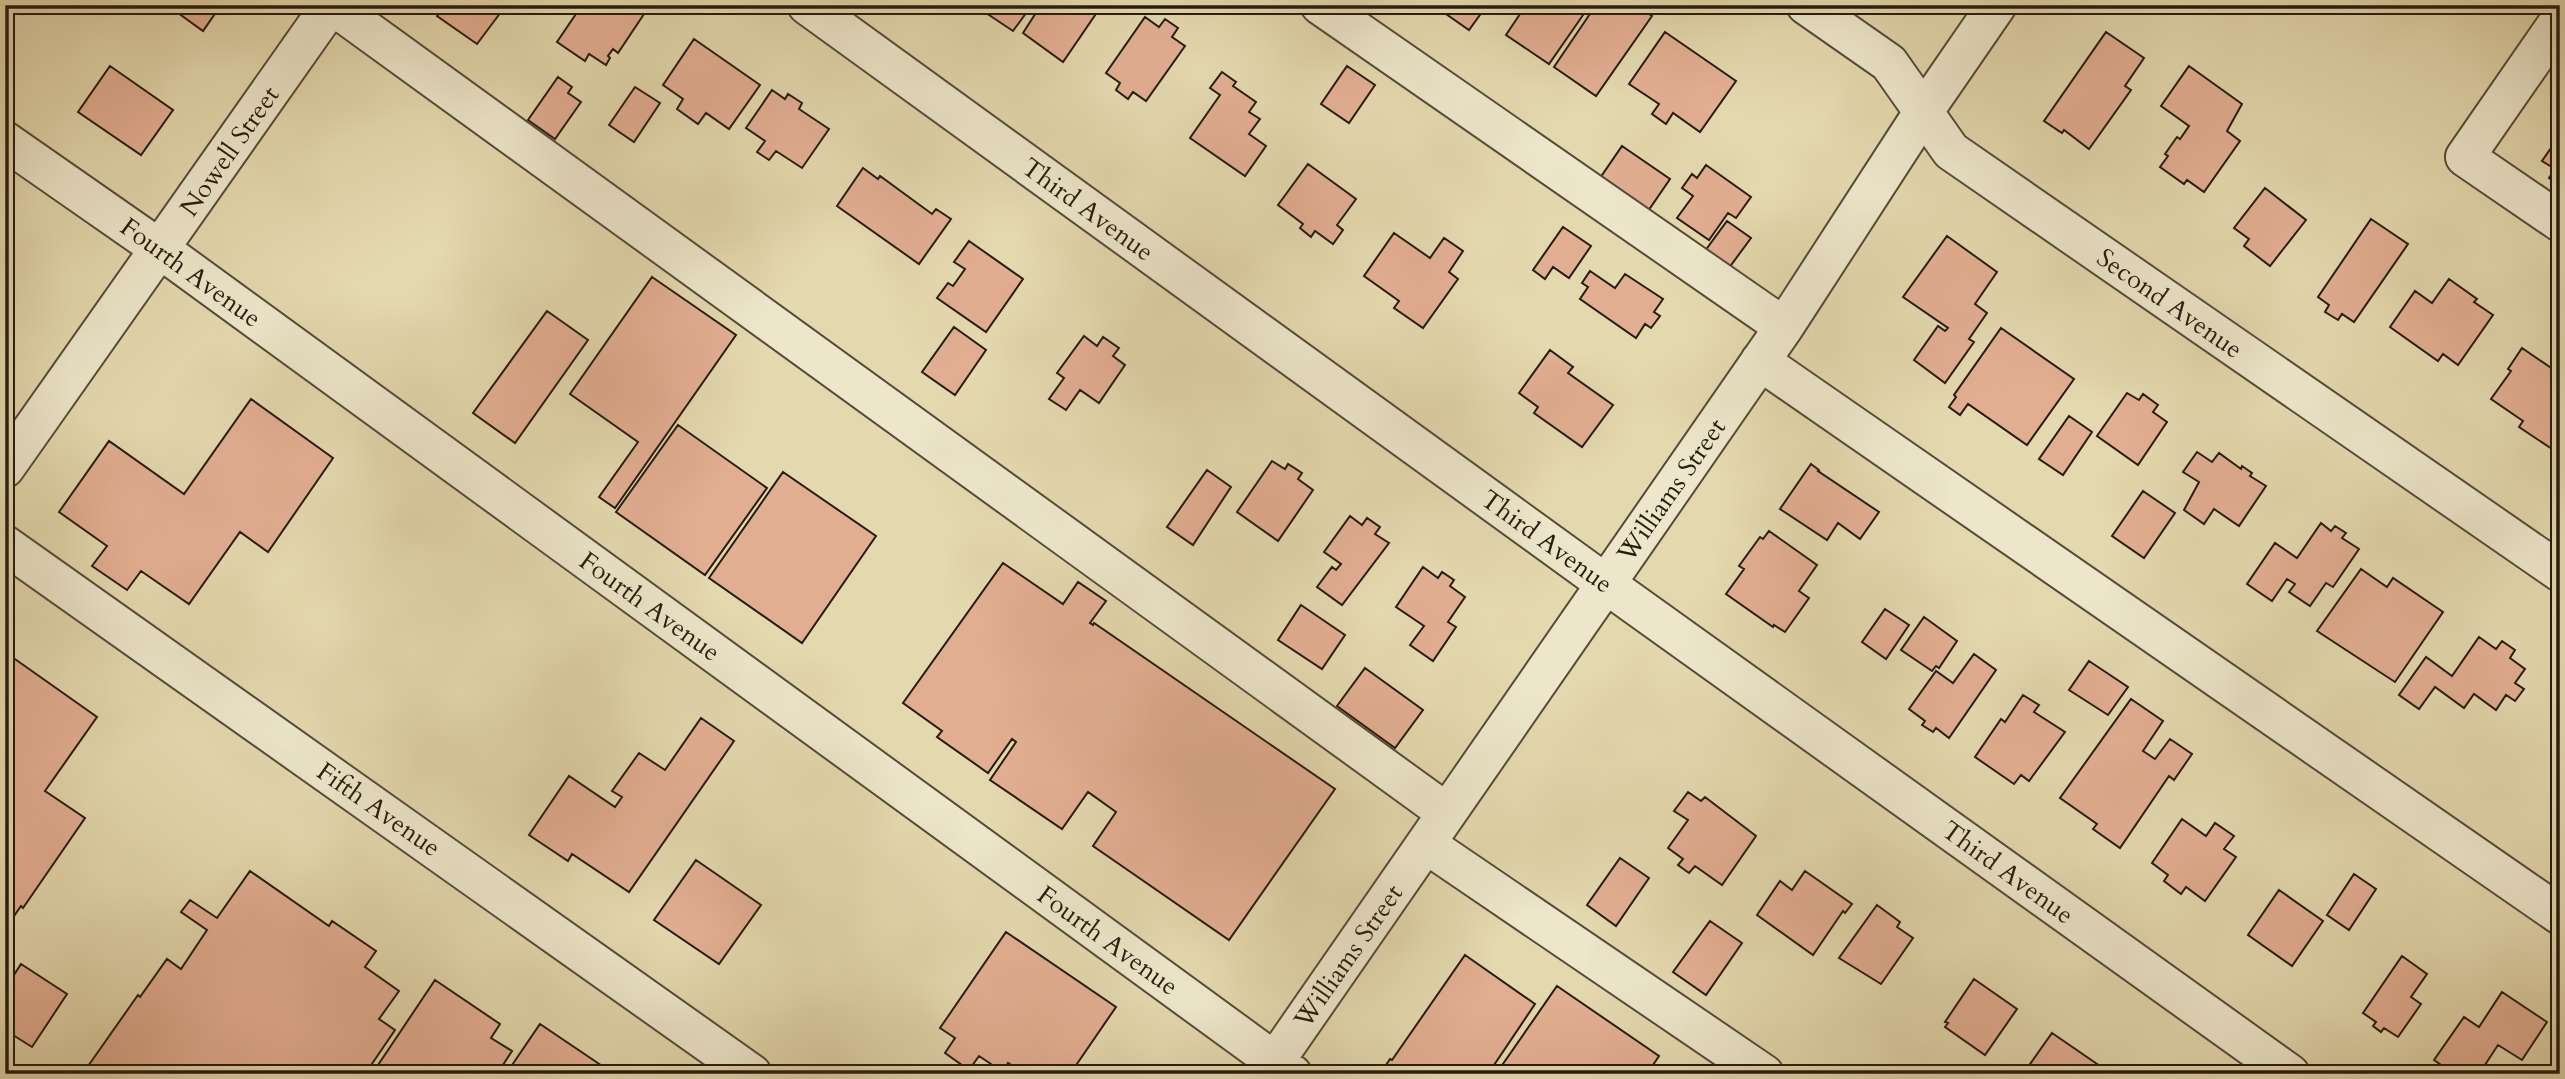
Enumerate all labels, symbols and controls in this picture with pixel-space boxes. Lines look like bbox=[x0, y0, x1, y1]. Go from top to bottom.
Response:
street label: Nowell Street bbox=[172, 79, 287, 223]
street label: Third Avenue bbox=[1015, 150, 1161, 269]
street label: Fourth Avenue bbox=[113, 209, 268, 335]
street label: Second Avenue bbox=[2090, 240, 2250, 367]
street label: Williams Street bbox=[1608, 411, 1734, 570]
street label: Third Avenue bbox=[1474, 482, 1620, 601]
street label: Fourth Avenue bbox=[572, 543, 727, 669]
street label: Fifth Avenue bbox=[310, 754, 448, 865]
street label: Third Avenue bbox=[1935, 813, 2081, 932]
street label: Fourth Avenue bbox=[1030, 877, 1185, 1003]
street label: Williams Street bbox=[1285, 877, 1411, 1036]

